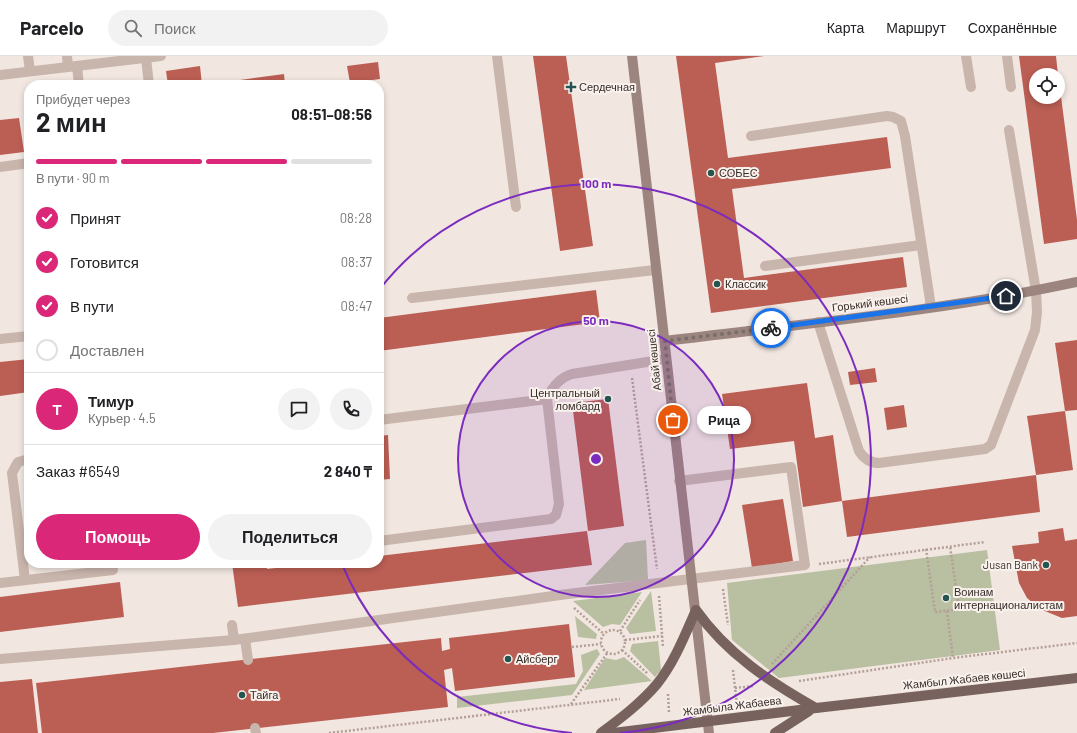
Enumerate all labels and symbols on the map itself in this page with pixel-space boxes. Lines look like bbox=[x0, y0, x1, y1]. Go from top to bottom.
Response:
place label: Сердечная bbox=[579, 80, 635, 93]
marker: Сердечная bbox=[566, 82, 576, 92]
place label: СОБЕС bbox=[719, 166, 758, 179]
marker: СОБЕС bbox=[706, 168, 716, 178]
text: 100 m bbox=[581, 176, 611, 190]
place label: Классик bbox=[725, 277, 766, 290]
marker: Классик bbox=[712, 279, 722, 289]
pin bbox=[989, 279, 1023, 313]
street label: Горький көшесі bbox=[831, 291, 909, 314]
courier bbox=[751, 308, 791, 348]
text: 50 m bbox=[583, 313, 609, 327]
street label: Абай көшесі bbox=[644, 329, 663, 391]
place label: Центральный ломбард bbox=[530, 386, 601, 412]
marker: Центральный ломбард bbox=[603, 394, 613, 404]
pin bbox=[656, 403, 690, 437]
callout: Рица bbox=[697, 406, 751, 434]
centre of rings bbox=[589, 452, 603, 466]
place label: Jusan Bank bbox=[983, 558, 1038, 571]
marker: Jusan Bank bbox=[1041, 560, 1051, 570]
place label: Воинам интернационалистам bbox=[954, 585, 1063, 611]
marker: Воинам интернационалистам bbox=[941, 593, 951, 603]
place label: Айсберг bbox=[516, 652, 557, 665]
marker: Айсберг bbox=[503, 654, 513, 664]
street label: Жамбыл Жабаев көшесі bbox=[902, 666, 1026, 691]
place label: Тайга bbox=[250, 688, 279, 701]
marker: Тайга bbox=[237, 690, 247, 700]
street label: Жамбыла Жабаева bbox=[682, 693, 783, 718]

